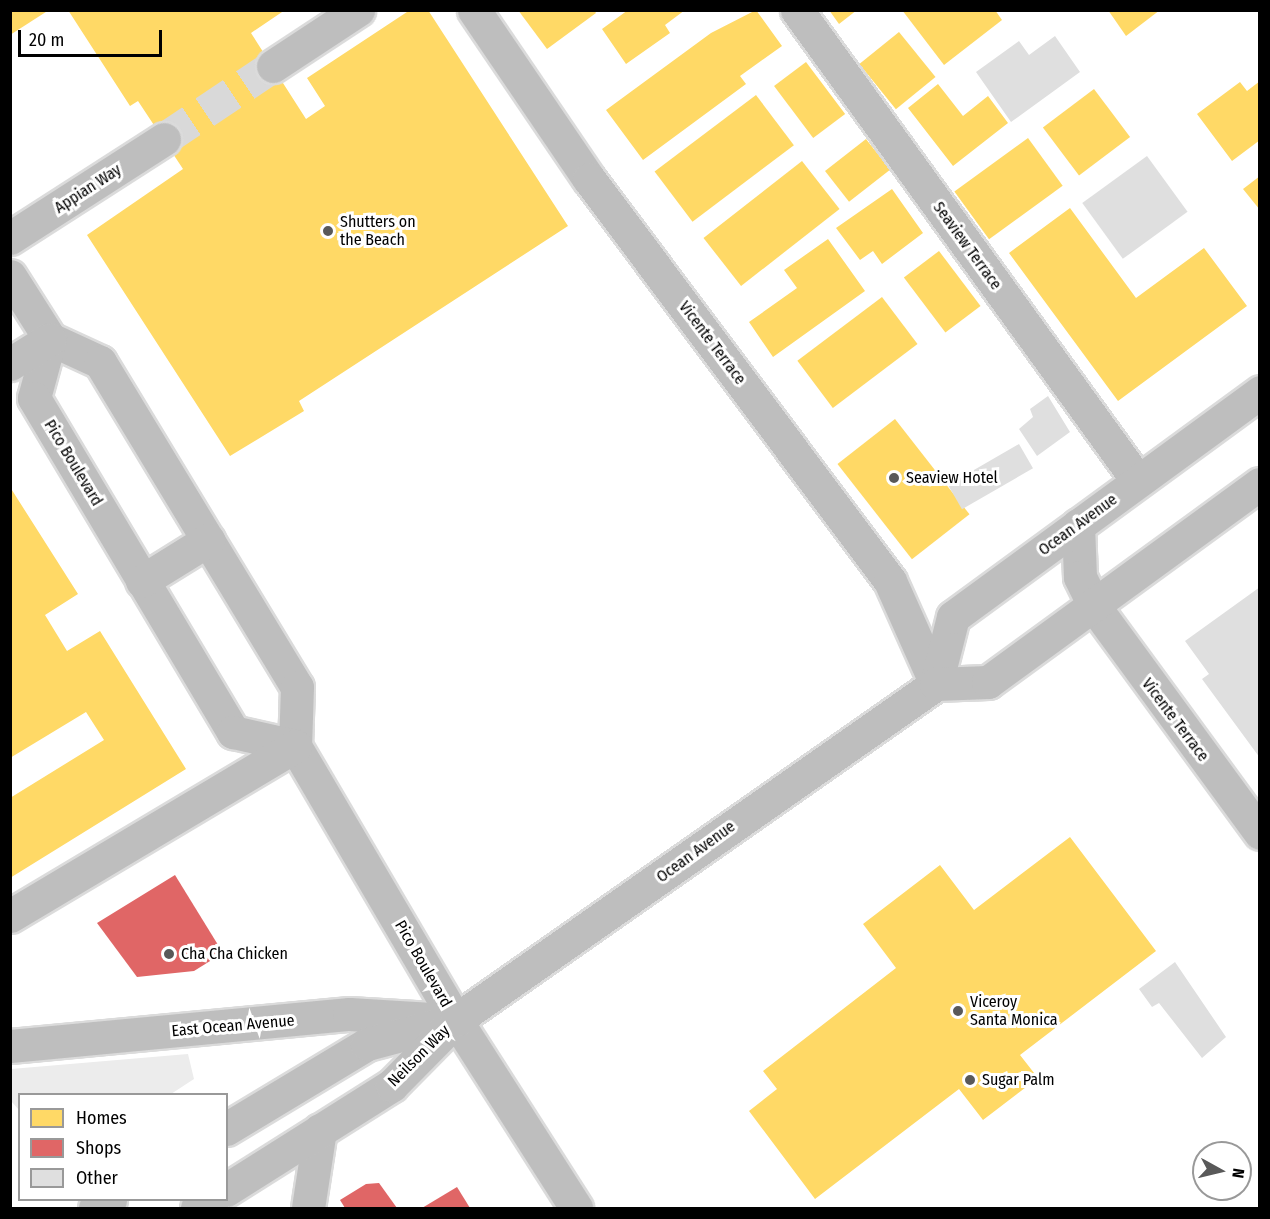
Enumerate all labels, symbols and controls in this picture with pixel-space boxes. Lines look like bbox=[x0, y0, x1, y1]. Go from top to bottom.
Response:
scale bar bbox=[21, 18, 165, 56]
text: 20 m bbox=[29, 29, 64, 51]
street label: Appian Way bbox=[51, 160, 125, 218]
street label: Seaview Terrace bbox=[929, 198, 1005, 294]
place label: Shutters on the Beach bbox=[340, 212, 416, 250]
marker: Shutters on the Beach bbox=[321, 224, 335, 238]
street label: Vicente Terrace bbox=[675, 298, 749, 388]
street label: Pico Boulevard bbox=[40, 416, 106, 510]
place label: Seaview Hotel bbox=[906, 468, 998, 488]
marker: Seaview Hotel bbox=[887, 471, 901, 485]
street label: Ocean Avenue bbox=[1035, 490, 1121, 560]
street label: Vicente Terrace bbox=[1138, 675, 1212, 765]
street label: Ocean Avenue bbox=[653, 817, 739, 887]
street label: Pico Boulevard bbox=[390, 917, 456, 1011]
place label: Cha Cha Chicken bbox=[181, 944, 288, 964]
marker: Cha Cha Chicken bbox=[162, 947, 176, 961]
place label: Viceroy Santa Monica bbox=[970, 992, 1058, 1030]
marker: Viceroy Santa Monica bbox=[951, 1004, 965, 1018]
street label: East Ocean Avenue bbox=[171, 1011, 295, 1041]
street label: Neilson Way bbox=[384, 1021, 454, 1091]
place label: Sugar Palm bbox=[982, 1070, 1054, 1090]
marker: Sugar Palm bbox=[963, 1073, 977, 1087]
legend bbox=[18, 1093, 228, 1201]
text: Homes bbox=[76, 1107, 127, 1129]
text: Shops bbox=[76, 1137, 121, 1159]
north arrow bbox=[1192, 1141, 1252, 1201]
text: Other bbox=[76, 1167, 118, 1189]
text: N bbox=[1228, 1167, 1248, 1179]

